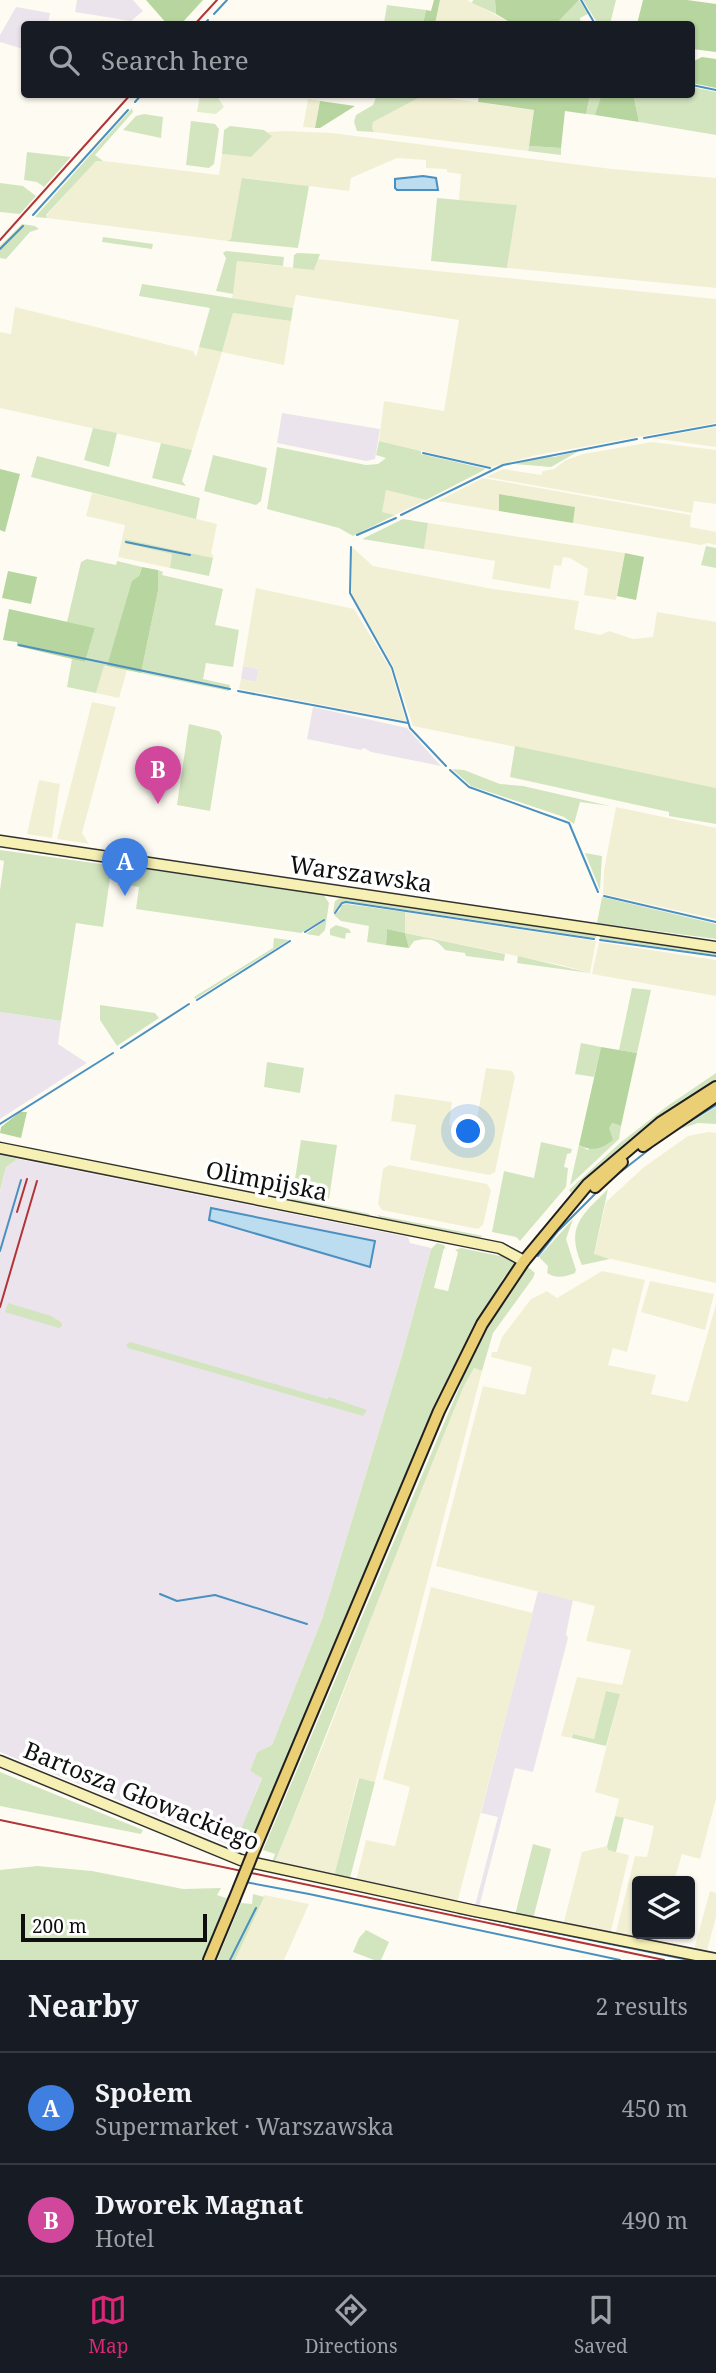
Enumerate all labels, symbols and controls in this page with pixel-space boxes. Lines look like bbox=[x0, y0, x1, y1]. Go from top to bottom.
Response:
search box bbox=[21, 21, 695, 98]
icon: search bbox=[45, 41, 83, 79]
text: Search here bbox=[101, 42, 249, 78]
pin: B bbox=[135, 746, 181, 804]
pin: A bbox=[102, 838, 148, 896]
street label: Warszawska bbox=[287, 847, 435, 899]
your location bbox=[451, 1114, 485, 1148]
street label: Olimpijska bbox=[203, 1152, 331, 1208]
street label: Bartosza Głowackiego bbox=[19, 1733, 265, 1857]
map controls bbox=[632, 1876, 695, 1939]
button: layers bbox=[632, 1876, 695, 1939]
scale bar bbox=[21, 1911, 206, 1943]
text: 200 m bbox=[32, 1913, 87, 1939]
text: Nearby bbox=[28, 1985, 139, 2026]
text: 2 results bbox=[595, 1990, 688, 2022]
text: Społem bbox=[95, 2074, 192, 2110]
text: A bbox=[42, 2092, 60, 2124]
text: 450 m bbox=[622, 2092, 688, 2124]
text: Supermarket · Warszawska bbox=[95, 2110, 394, 2142]
text: Dworek Magnat bbox=[95, 2186, 303, 2222]
text: B bbox=[43, 2204, 59, 2236]
text: 490 m bbox=[622, 2204, 688, 2236]
text: Hotel bbox=[95, 2222, 154, 2254]
tab: Map bbox=[88, 2291, 128, 2359]
tab: Directions bbox=[305, 2291, 398, 2359]
tab: Saved bbox=[574, 2291, 628, 2359]

